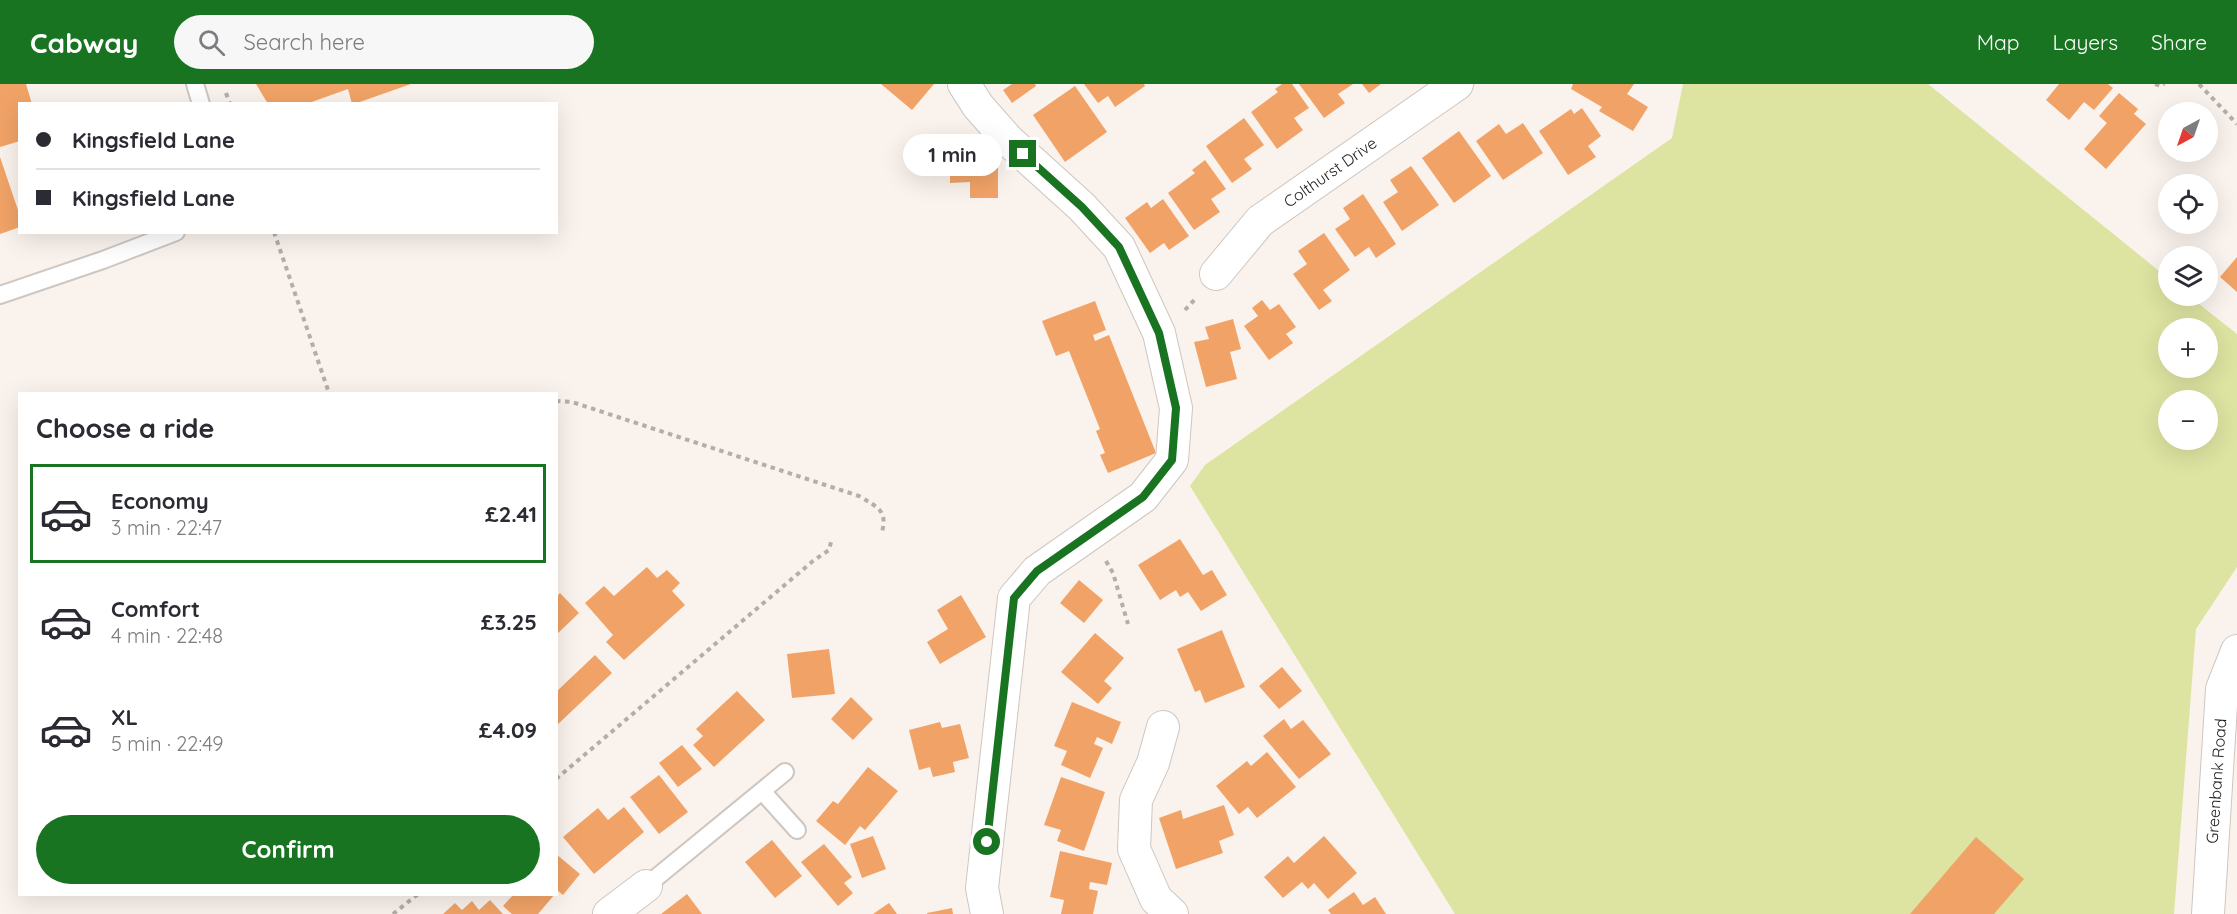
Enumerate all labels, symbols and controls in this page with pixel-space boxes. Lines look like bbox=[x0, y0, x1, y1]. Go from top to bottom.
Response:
search box bbox=[174, 15, 594, 69]
text: Cabway bbox=[30, 25, 138, 60]
icon: search bbox=[195, 26, 228, 59]
text: Search here bbox=[243, 28, 365, 56]
text: Map bbox=[1977, 29, 2020, 55]
text: Layers bbox=[2053, 29, 2118, 55]
text: Share bbox=[2151, 29, 2207, 55]
north arrow bbox=[2158, 102, 2218, 162]
map controls bbox=[2158, 102, 2218, 450]
text: Kingsfield Lane bbox=[72, 126, 235, 154]
street label: Colthurst Drive bbox=[1279, 132, 1381, 212]
callout: 1 min bbox=[903, 133, 1002, 175]
route end bbox=[1009, 140, 1036, 167]
text: 1 min bbox=[928, 142, 977, 167]
button: locate bbox=[2158, 174, 2218, 234]
text: Kingsfield Lane bbox=[72, 184, 235, 212]
button: layers bbox=[2158, 246, 2218, 306]
button: + bbox=[2158, 318, 2218, 378]
button: − bbox=[2158, 390, 2218, 450]
text: Choose a ride bbox=[36, 411, 214, 445]
icon: car bbox=[39, 487, 93, 541]
text: Economy bbox=[111, 487, 209, 515]
text: £2.41 bbox=[485, 500, 537, 528]
text: 3 min · 22:47 bbox=[111, 515, 222, 540]
icon: car bbox=[39, 595, 93, 649]
text: Comfort bbox=[111, 595, 200, 623]
text: £3.25 bbox=[481, 608, 537, 636]
text: 4 min · 22:48 bbox=[111, 623, 223, 648]
icon: car bbox=[39, 703, 93, 757]
text: XL bbox=[111, 703, 138, 731]
text: £4.09 bbox=[479, 716, 537, 744]
street label: Greenbank Road bbox=[2202, 718, 2230, 844]
text: 5 min · 22:49 bbox=[111, 731, 223, 756]
button: Confirm bbox=[36, 815, 540, 884]
route start bbox=[973, 828, 1000, 855]

